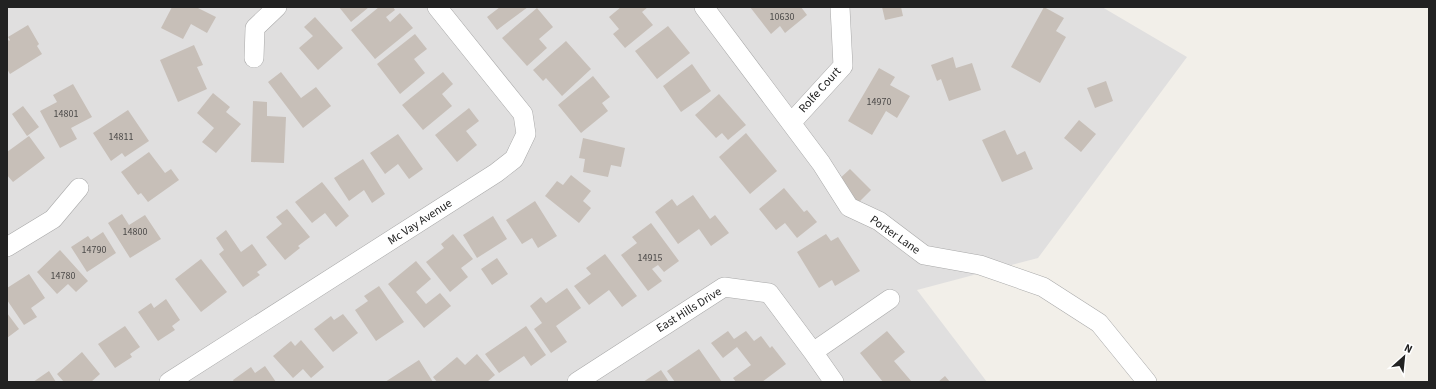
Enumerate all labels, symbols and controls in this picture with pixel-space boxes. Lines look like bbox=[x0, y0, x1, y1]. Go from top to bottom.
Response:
house number: 10630 bbox=[770, 10, 794, 24]
street label: Rolfe Court bbox=[795, 63, 845, 117]
house number: 14970 bbox=[867, 95, 891, 109]
house number: 14801 bbox=[54, 107, 78, 121]
house number: 14811 bbox=[109, 130, 133, 144]
street label: Mc Vay Avenue bbox=[385, 195, 456, 249]
street label: Porter Lane bbox=[866, 211, 924, 259]
house number: 14800 bbox=[123, 225, 147, 239]
house number: 14790 bbox=[82, 243, 106, 257]
house number: 14915 bbox=[638, 251, 662, 265]
house number: 14780 bbox=[51, 269, 75, 283]
street label: East Hills Drive bbox=[653, 283, 725, 337]
north arrow bbox=[1384, 337, 1424, 377]
text: N bbox=[1402, 340, 1415, 357]

